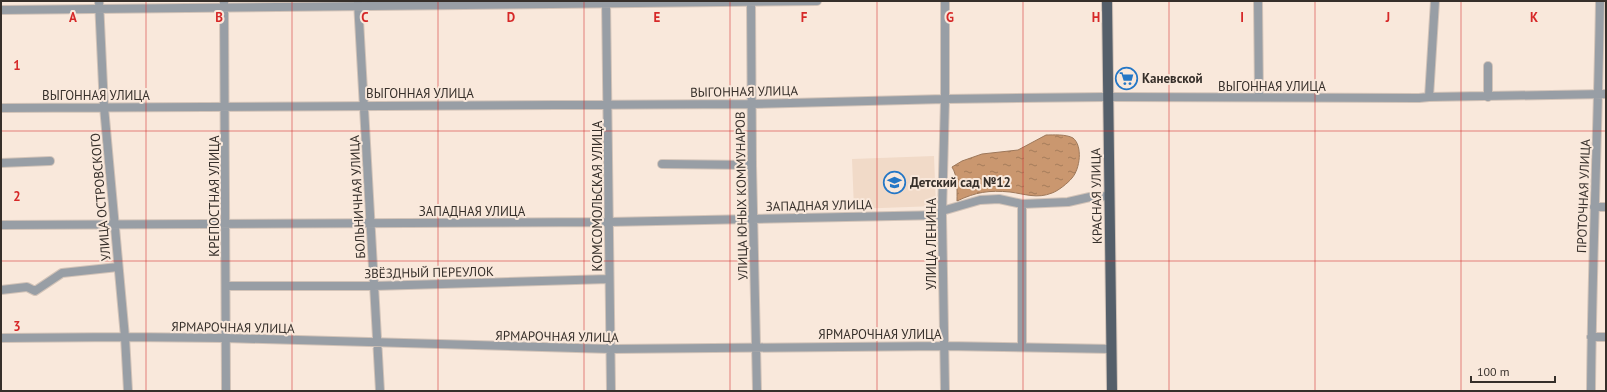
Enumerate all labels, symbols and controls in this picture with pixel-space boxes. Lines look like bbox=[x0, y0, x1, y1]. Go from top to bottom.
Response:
text: A bbox=[69, 9, 77, 26]
text: B bbox=[215, 9, 223, 26]
text: C bbox=[361, 9, 369, 26]
text: D bbox=[507, 9, 515, 26]
text: E bbox=[654, 9, 661, 26]
text: F bbox=[801, 9, 808, 26]
text: G bbox=[946, 9, 954, 26]
text: H bbox=[1092, 9, 1100, 26]
text: I bbox=[1240, 9, 1244, 26]
text: J bbox=[1385, 9, 1390, 26]
text: K bbox=[1530, 9, 1538, 26]
text: 1 bbox=[13, 57, 21, 74]
supermarket icon: Каневской bbox=[1114, 65, 1140, 91]
place label: Каневской bbox=[1142, 70, 1203, 87]
street label: ВЫГОННАЯ УЛИЦА bbox=[1218, 78, 1326, 95]
street label: ВЫГОННАЯ УЛИЦА bbox=[690, 82, 798, 101]
street label: ВЫГОННАЯ УЛИЦА bbox=[366, 85, 474, 102]
street label: ВЫГОННАЯ УЛИЦА bbox=[42, 87, 150, 104]
street label: УЛИЦА ЮНЫХ КОММУНАРОВ bbox=[732, 111, 751, 281]
street label: КОМСОМОЛЬСКАЯ УЛИЦА bbox=[589, 120, 606, 271]
street label: УЛИЦА ОСТРОВСКОГО bbox=[86, 132, 115, 262]
street label: БОЛЬНИЧНАЯ УЛИЦА bbox=[346, 134, 369, 259]
street label: КРЕПОСТНАЯ УЛИЦА bbox=[206, 135, 223, 257]
street label: ПРОТОЧНАЯ УЛИЦА bbox=[1573, 138, 1594, 253]
street label: КРАСНАЯ УЛИЦА bbox=[1087, 147, 1106, 244]
school or university icon: Детский сад №12 bbox=[881, 169, 907, 195]
place label: Детский сад №12 bbox=[910, 174, 1011, 191]
text: 2 bbox=[13, 188, 21, 205]
street label: ЗАПАДНАЯ УЛИЦА bbox=[766, 196, 873, 215]
street label: УЛИЦА ЛЕНИНА bbox=[923, 198, 940, 290]
street label: ЗАПАДНАЯ УЛИЦА bbox=[419, 203, 526, 220]
street label: ЗВЁЗДНЫЙ ПЕРЕУЛОК bbox=[364, 263, 494, 282]
text: 3 bbox=[13, 318, 21, 335]
street label: ЯРМАРОЧНАЯ УЛИЦА bbox=[171, 318, 295, 337]
street label: ЯРМАРОЧНАЯ УЛИЦА bbox=[818, 326, 942, 343]
street label: ЯРМАРОЧНАЯ УЛИЦА bbox=[495, 327, 619, 346]
scale bar bbox=[1471, 358, 1555, 384]
text: 100 m bbox=[1477, 364, 1510, 379]

